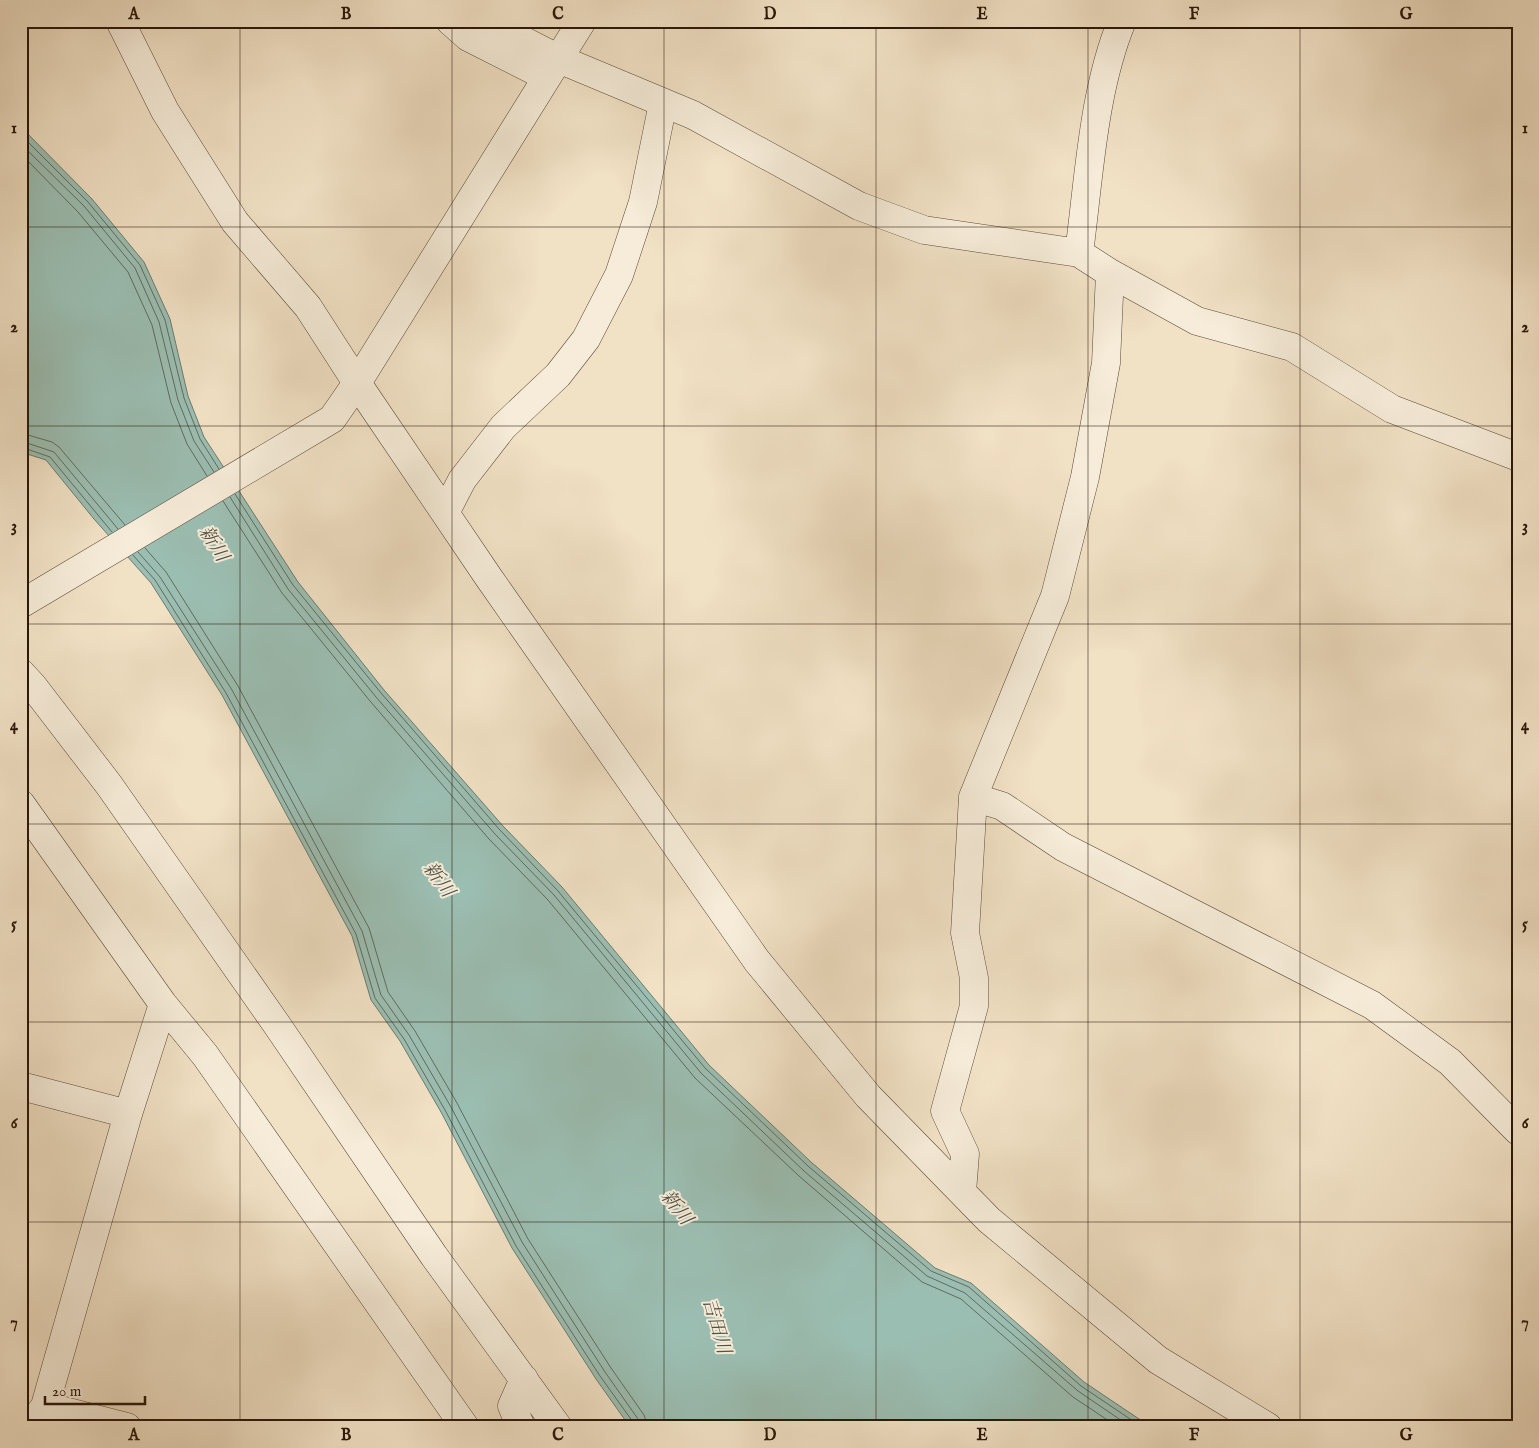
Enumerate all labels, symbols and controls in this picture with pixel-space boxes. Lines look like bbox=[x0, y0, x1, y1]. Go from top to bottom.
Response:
text: A bbox=[128, 5, 141, 25]
text: B bbox=[341, 5, 352, 25]
text: C bbox=[552, 5, 564, 25]
text: D bbox=[764, 5, 777, 25]
text: E bbox=[976, 5, 988, 25]
text: F bbox=[1189, 5, 1200, 25]
text: G bbox=[1400, 5, 1413, 25]
text: 1 bbox=[11, 119, 17, 139]
text: 1 bbox=[1522, 119, 1528, 139]
text: 2 bbox=[10, 318, 18, 338]
text: 2 bbox=[1521, 318, 1529, 338]
text: 3 bbox=[11, 517, 17, 537]
text: 3 bbox=[1522, 517, 1528, 537]
water label: 新川 bbox=[193, 522, 234, 568]
text: 4 bbox=[10, 716, 19, 736]
text: 4 bbox=[1521, 716, 1530, 736]
water label: 新川 bbox=[417, 858, 460, 904]
text: 5 bbox=[11, 915, 17, 935]
text: 5 bbox=[1522, 915, 1528, 935]
text: 6 bbox=[11, 1114, 19, 1134]
text: 6 bbox=[1522, 1114, 1530, 1134]
water label: 新川 bbox=[655, 1186, 698, 1232]
water label: 吉田川 bbox=[697, 1295, 736, 1359]
text: 7 bbox=[10, 1313, 18, 1333]
text: 7 bbox=[1521, 1313, 1529, 1333]
scale bar bbox=[45, 1373, 145, 1405]
text: 20 m bbox=[52, 1382, 82, 1401]
text: A bbox=[128, 1426, 141, 1446]
text: B bbox=[341, 1426, 352, 1446]
text: C bbox=[552, 1426, 564, 1446]
text: D bbox=[764, 1426, 777, 1446]
text: E bbox=[976, 1426, 988, 1446]
text: F bbox=[1189, 1426, 1200, 1446]
text: G bbox=[1400, 1426, 1413, 1446]

